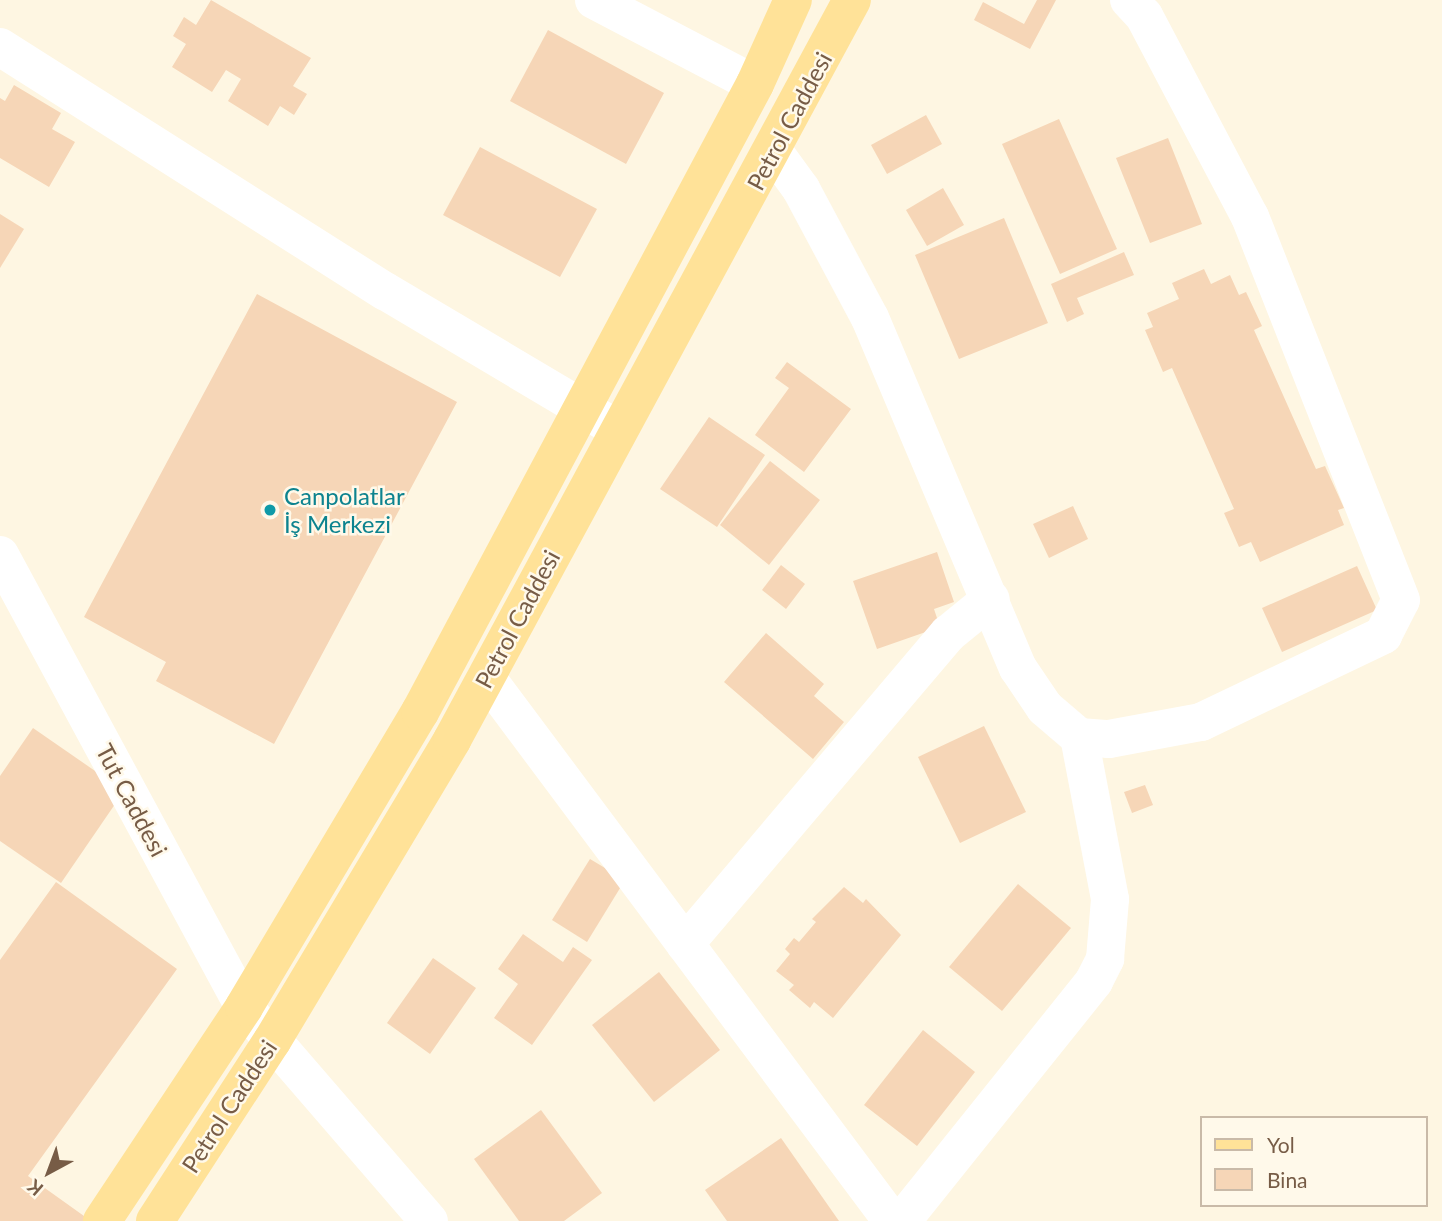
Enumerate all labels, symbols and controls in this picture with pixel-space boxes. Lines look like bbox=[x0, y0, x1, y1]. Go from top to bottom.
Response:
street label: Petrol Caddesi bbox=[741, 47, 837, 195]
place label: Canpolatlar İş Merkezi bbox=[284, 482, 405, 538]
marker: Canpolatlar İş Merkezi bbox=[262, 502, 278, 518]
street label: Petrol Caddesi bbox=[469, 545, 565, 693]
street label: Tut Caddesi bbox=[90, 739, 174, 861]
street label: Petrol Caddesi bbox=[175, 1034, 283, 1178]
legend bbox=[1200, 1116, 1428, 1207]
text: Yol bbox=[1267, 1132, 1295, 1157]
north arrow bbox=[14, 1137, 84, 1207]
text: Bina bbox=[1267, 1167, 1308, 1192]
text: K bbox=[22, 1175, 47, 1201]

